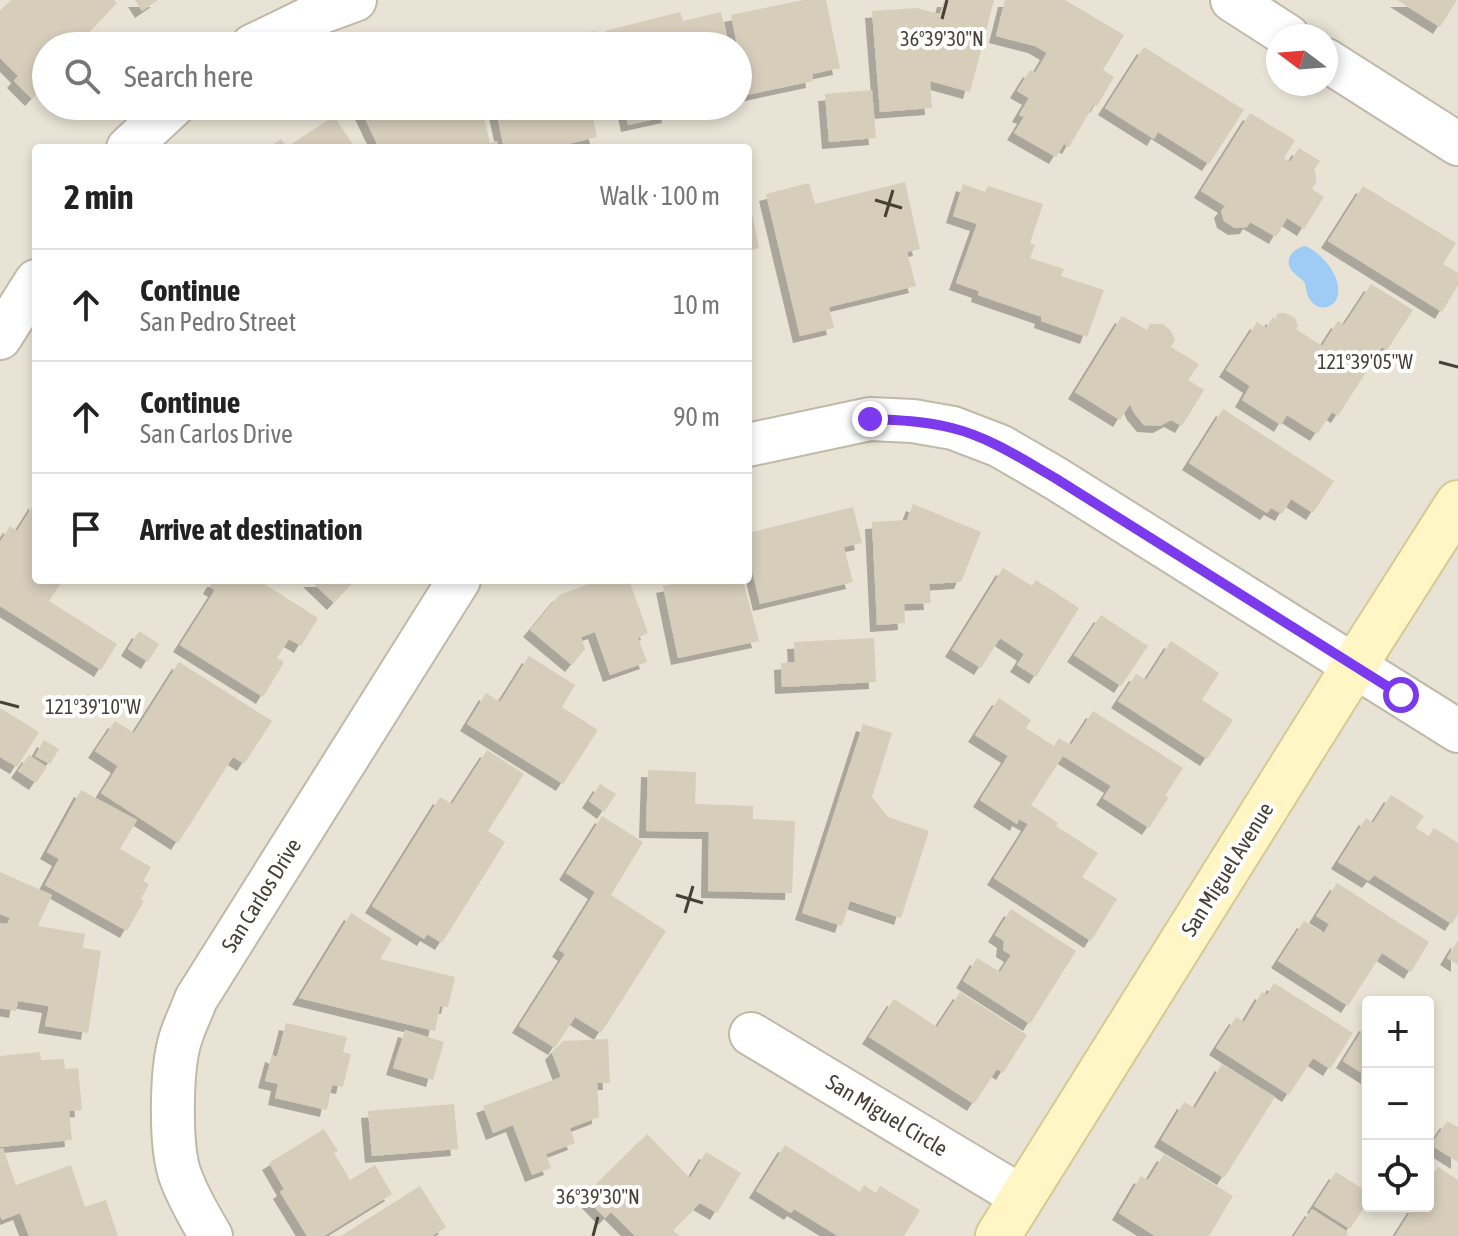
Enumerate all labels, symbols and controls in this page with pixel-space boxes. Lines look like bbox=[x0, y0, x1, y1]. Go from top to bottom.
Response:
north arrow bbox=[1266, 24, 1338, 96]
text: 36°39'30"N bbox=[900, 27, 984, 50]
search box bbox=[32, 32, 752, 120]
icon: search bbox=[60, 54, 104, 98]
text: Search here bbox=[124, 59, 253, 93]
text: 2 min bbox=[64, 177, 133, 216]
text: Walk · 100 m bbox=[600, 181, 720, 211]
text: Continue bbox=[140, 273, 240, 307]
icon: ahead bbox=[64, 283, 108, 327]
text: 10 m bbox=[673, 290, 720, 320]
text: San Pedro Street bbox=[140, 307, 296, 337]
text: 121°39'05"W bbox=[1317, 350, 1413, 373]
text: Continue bbox=[140, 385, 240, 419]
icon: ahead bbox=[64, 395, 108, 439]
route end bbox=[852, 401, 888, 437]
text: 90 m bbox=[673, 402, 720, 432]
text: San Carlos Drive bbox=[140, 419, 293, 449]
icon: arrive bbox=[64, 507, 108, 551]
text: Arrive at destination bbox=[140, 512, 362, 546]
route start bbox=[1383, 677, 1419, 713]
text: 121°39'10"W bbox=[45, 695, 141, 718]
street label: San Miguel Avenue bbox=[1175, 797, 1279, 941]
street label: San Carlos Drive bbox=[216, 833, 306, 957]
map controls bbox=[1362, 996, 1434, 1212]
button: + bbox=[1362, 996, 1434, 1068]
button: − bbox=[1362, 1068, 1434, 1140]
street label: San Miguel Circle bbox=[822, 1069, 952, 1161]
button: locate bbox=[1362, 1140, 1434, 1212]
text: 36°39'30"N bbox=[556, 1185, 640, 1208]

